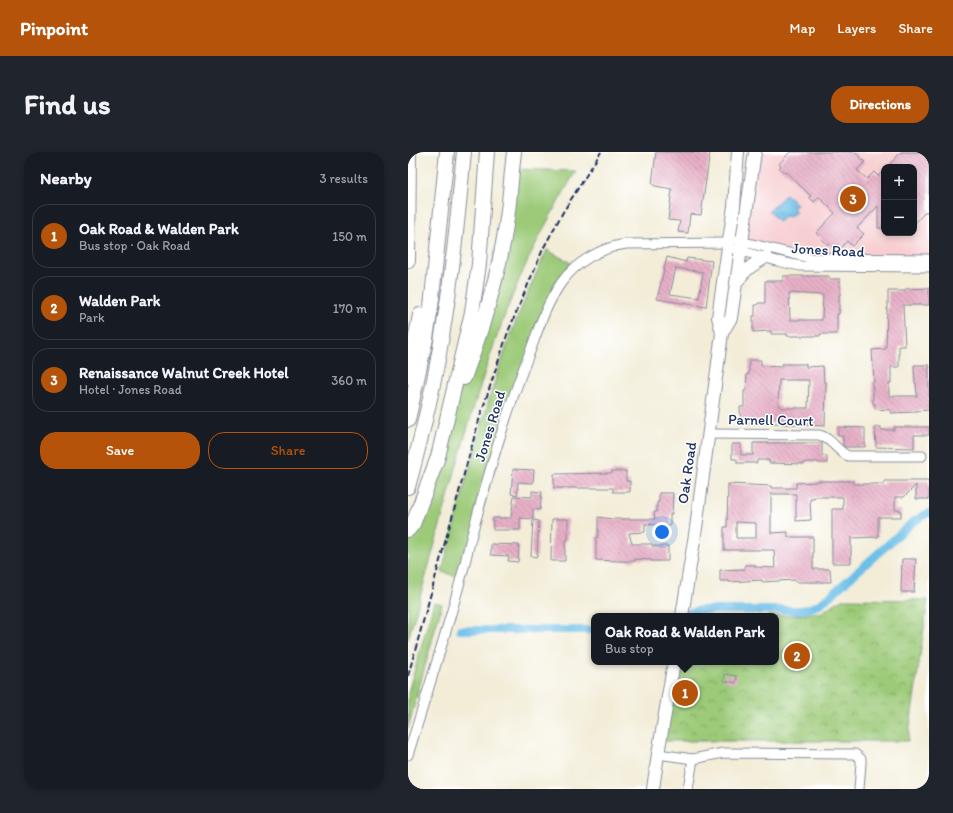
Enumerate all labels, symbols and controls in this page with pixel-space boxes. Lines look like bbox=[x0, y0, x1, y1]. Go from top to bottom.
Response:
text: Pinpoint bbox=[20, 17, 88, 40]
text: Map bbox=[790, 20, 815, 37]
text: Layers bbox=[837, 20, 876, 37]
text: Share bbox=[898, 20, 933, 37]
button: Directions bbox=[831, 86, 929, 123]
text: Find us bbox=[24, 87, 111, 121]
map controls bbox=[881, 164, 917, 236]
button: + bbox=[881, 164, 917, 200]
text: Nearby bbox=[40, 168, 92, 188]
text: 3 results bbox=[319, 171, 368, 186]
pin: 3 bbox=[840, 184, 866, 214]
button: − bbox=[881, 200, 917, 236]
text: Oak Road & Walden Park bbox=[79, 220, 239, 238]
text: 1 bbox=[51, 229, 57, 244]
text: 150 m bbox=[332, 229, 367, 244]
text: Bus stop · Oak Road bbox=[79, 238, 190, 253]
street label: Jones Road bbox=[791, 239, 865, 261]
text: Walden Park bbox=[79, 292, 160, 310]
text: 2 bbox=[51, 301, 57, 316]
text: 170 m bbox=[333, 301, 367, 316]
text: Park bbox=[79, 310, 105, 325]
text: Renaissance Walnut Creek Hotel bbox=[79, 364, 289, 382]
text: 3 bbox=[50, 373, 58, 388]
text: 360 m bbox=[331, 373, 367, 388]
text: Hotel · Jones Road bbox=[79, 382, 182, 397]
street label: Jones Road bbox=[471, 388, 509, 464]
street label: Parnell Court bbox=[728, 410, 814, 430]
button: Save bbox=[40, 432, 200, 469]
button: Share bbox=[208, 432, 368, 469]
street label: Oak Road bbox=[674, 441, 700, 505]
your location bbox=[652, 522, 672, 542]
popup bbox=[591, 613, 779, 665]
text: Oak Road & Walden Park bbox=[605, 623, 765, 641]
text: Bus stop bbox=[605, 641, 654, 656]
pin: 2 bbox=[784, 641, 810, 671]
pin: 1 bbox=[672, 678, 698, 708]

